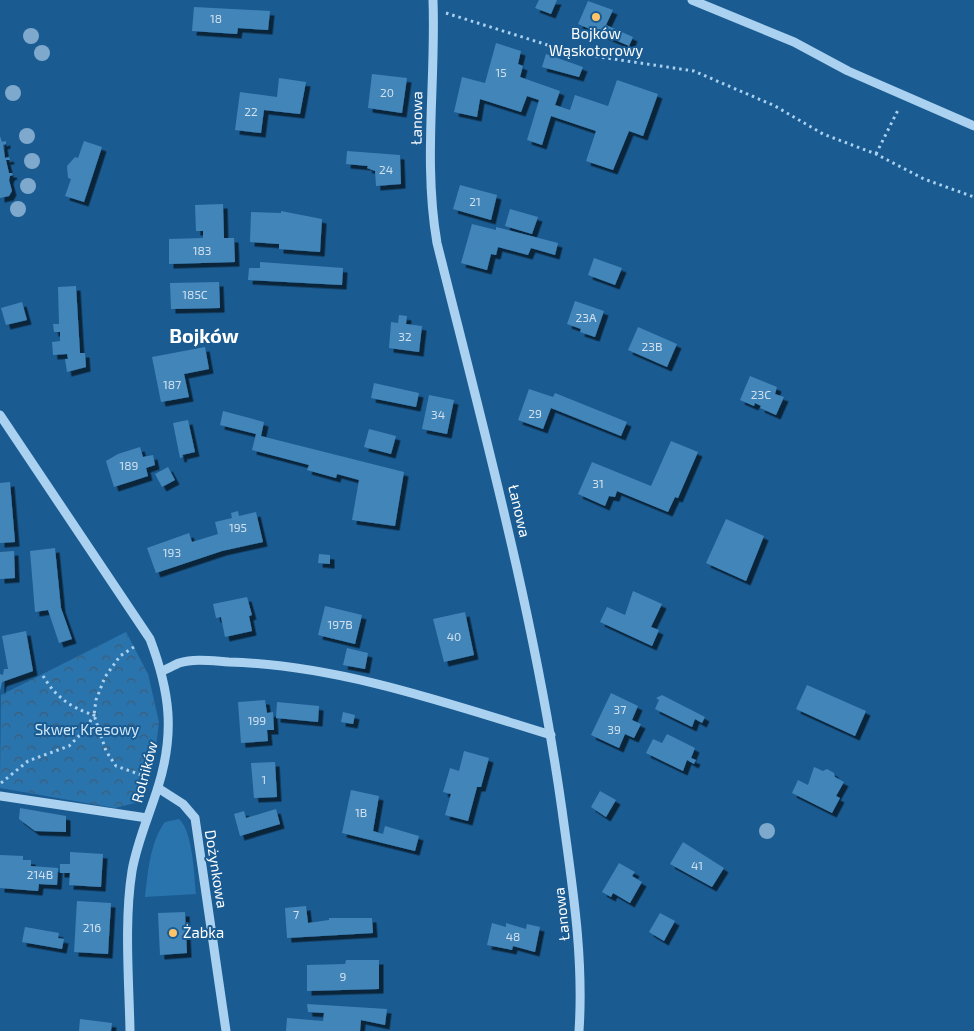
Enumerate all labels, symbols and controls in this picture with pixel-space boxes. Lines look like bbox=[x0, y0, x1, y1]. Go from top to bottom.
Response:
house number: 18 bbox=[210, 11, 222, 25]
marker: Bojków Wąskotorowy bbox=[590, 11, 602, 23]
place label: Bojków Wąskotorowy bbox=[549, 24, 643, 59]
house number: 15 bbox=[495, 65, 507, 79]
house number: 20 bbox=[380, 85, 394, 99]
street label: Łanowa bbox=[407, 91, 425, 145]
house number: 22 bbox=[244, 104, 258, 118]
house number: 24 bbox=[379, 162, 393, 176]
house number: 21 bbox=[469, 194, 481, 208]
house number: 183 bbox=[193, 243, 211, 257]
house number: 185C bbox=[182, 287, 208, 301]
house number: 23A bbox=[576, 310, 597, 324]
district label: Bojków bbox=[169, 323, 239, 347]
house number: 32 bbox=[398, 329, 412, 343]
house number: 23B bbox=[642, 339, 662, 353]
house number: 187 bbox=[163, 377, 181, 391]
house number: 23C bbox=[751, 387, 771, 401]
house number: 29 bbox=[528, 406, 542, 420]
house number: 34 bbox=[431, 407, 445, 421]
house number: 189 bbox=[120, 458, 139, 472]
house number: 31 bbox=[592, 476, 604, 490]
street label: Łanowa bbox=[505, 483, 535, 539]
house number: 195 bbox=[229, 520, 247, 534]
house number: 193 bbox=[163, 545, 181, 559]
house number: 197B bbox=[327, 617, 353, 631]
house number: 40 bbox=[447, 629, 461, 643]
house number: 37 bbox=[614, 702, 626, 716]
house number: 199 bbox=[248, 713, 266, 727]
park label: Skwer Kresowy bbox=[35, 720, 139, 738]
house number: 39 bbox=[607, 722, 621, 736]
street label: Rolników bbox=[127, 739, 161, 804]
house number: 1 bbox=[262, 772, 266, 786]
house number: 1B bbox=[355, 805, 367, 819]
street label: Dożynkowa bbox=[202, 828, 232, 909]
house number: 41 bbox=[691, 858, 703, 872]
house number: 214B bbox=[27, 867, 53, 881]
street label: Łanowa bbox=[549, 886, 573, 942]
house number: 7 bbox=[293, 907, 299, 921]
house number: 216 bbox=[83, 920, 101, 934]
place label: Żabka bbox=[183, 923, 224, 941]
marker: Żabka bbox=[167, 927, 179, 939]
house number: 48 bbox=[506, 929, 520, 943]
house number: 9 bbox=[340, 969, 347, 983]

